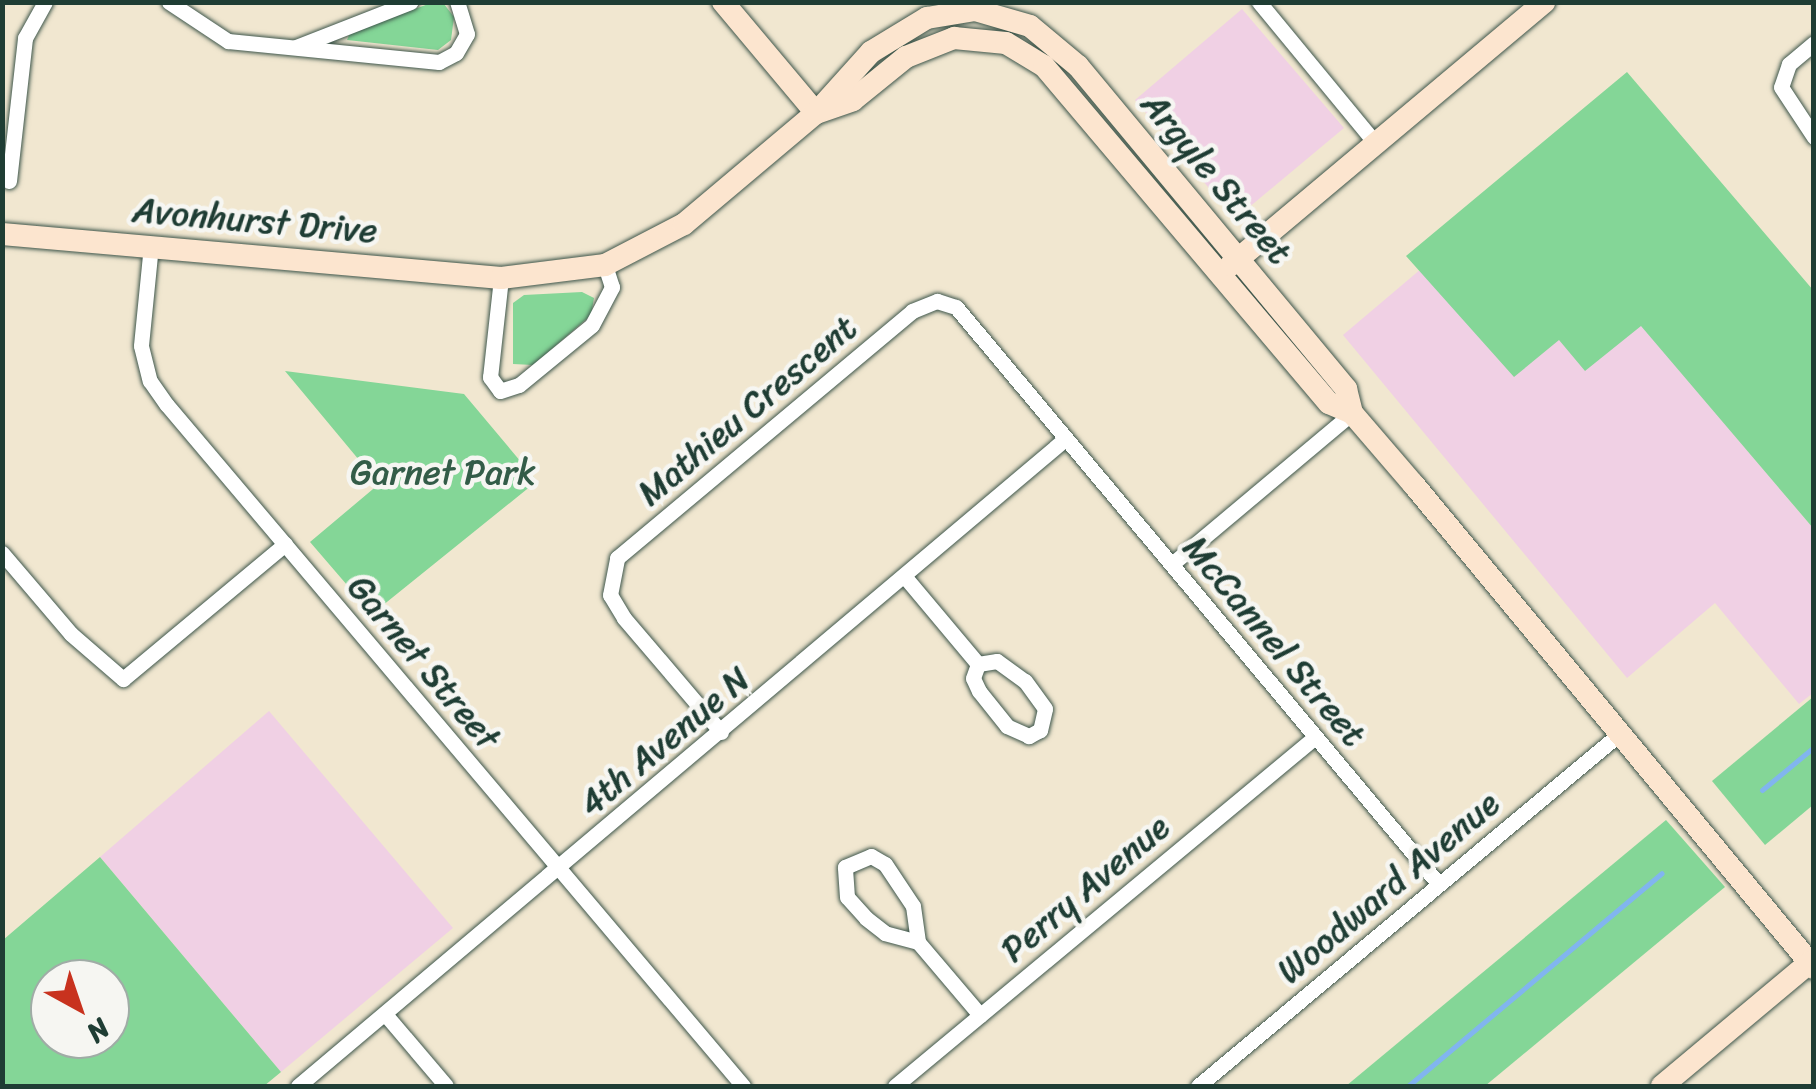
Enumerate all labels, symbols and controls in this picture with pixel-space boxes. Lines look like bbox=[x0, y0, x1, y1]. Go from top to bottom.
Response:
street label: Argyle Street bbox=[1133, 83, 1301, 273]
street label: Avonhurst Drive bbox=[131, 188, 379, 252]
street label: Mathieu Crescent bbox=[629, 306, 865, 514]
park label: Garnet Park bbox=[350, 451, 536, 493]
street label: McCannel Street bbox=[1175, 527, 1375, 755]
street label: Garnet Street bbox=[339, 566, 509, 758]
street label: 4th Avenue N bbox=[570, 658, 758, 824]
street label: Woodward Avenue bbox=[1269, 782, 1507, 992]
street label: Perry Avenue bbox=[992, 805, 1178, 971]
north arrow bbox=[30, 959, 130, 1059]
text: N bbox=[75, 1006, 122, 1056]

